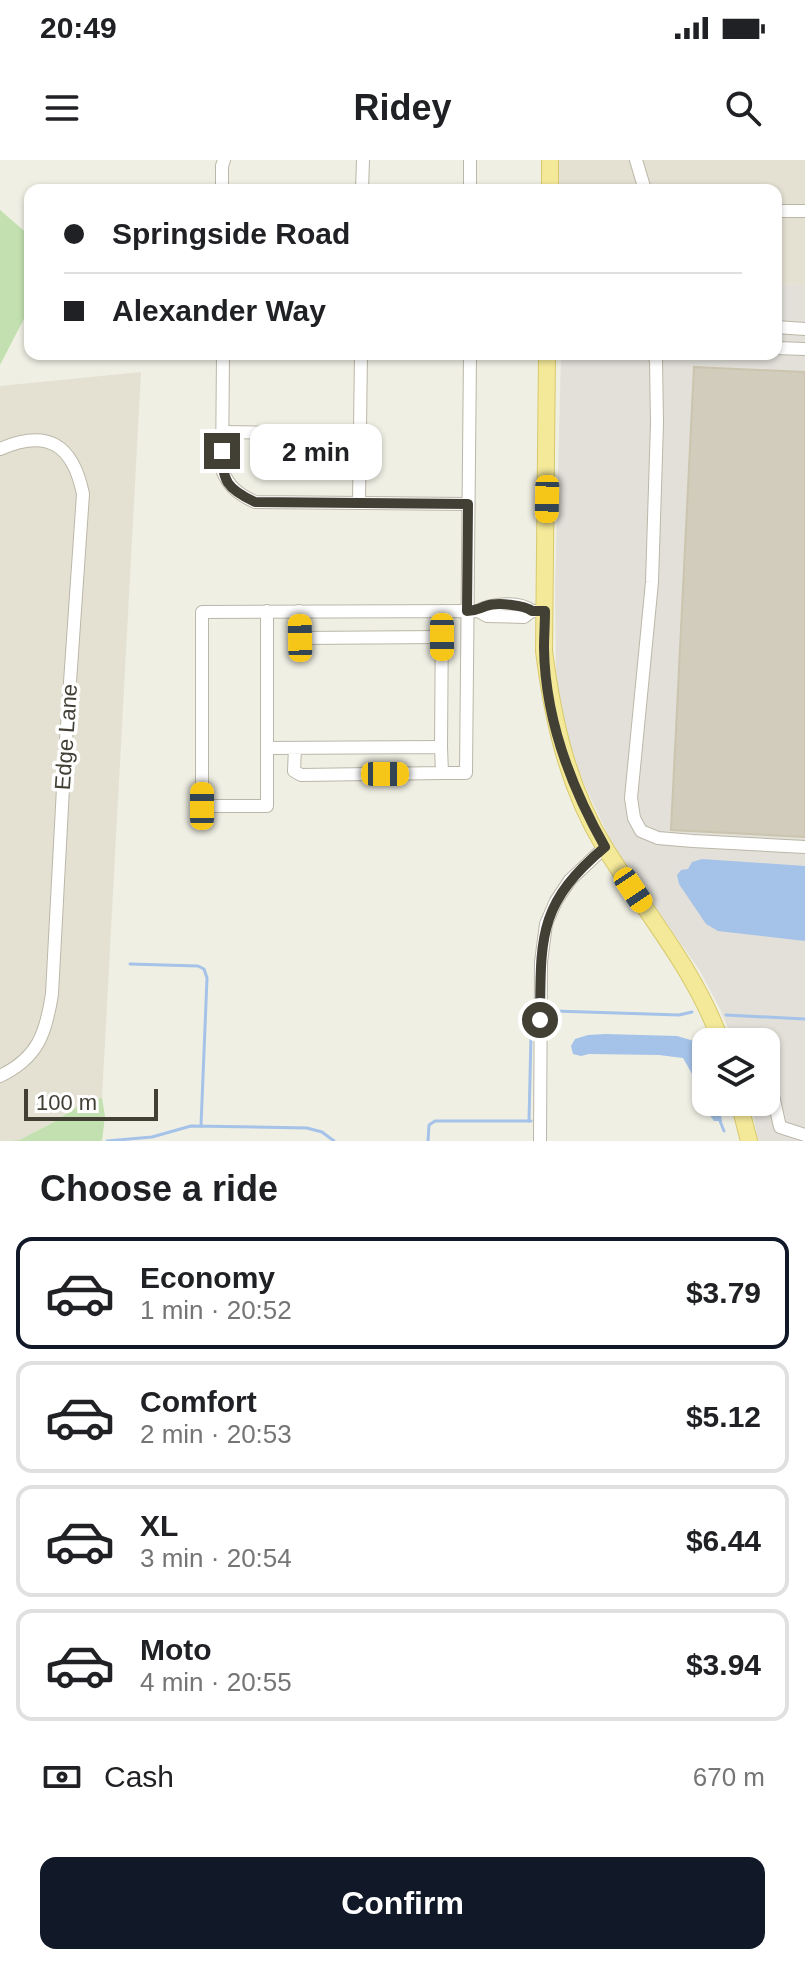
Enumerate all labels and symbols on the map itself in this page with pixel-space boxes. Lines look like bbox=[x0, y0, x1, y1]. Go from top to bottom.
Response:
callout: 2 min bbox=[250, 423, 382, 479]
route end bbox=[204, 433, 240, 469]
car bbox=[535, 475, 559, 523]
car bbox=[430, 613, 454, 661]
car bbox=[288, 614, 312, 662]
street label: Edge Lane bbox=[50, 683, 82, 791]
car bbox=[361, 762, 409, 786]
car bbox=[190, 782, 214, 830]
car bbox=[610, 863, 656, 917]
route start bbox=[522, 1002, 558, 1038]
scale bar bbox=[24, 1085, 158, 1121]

